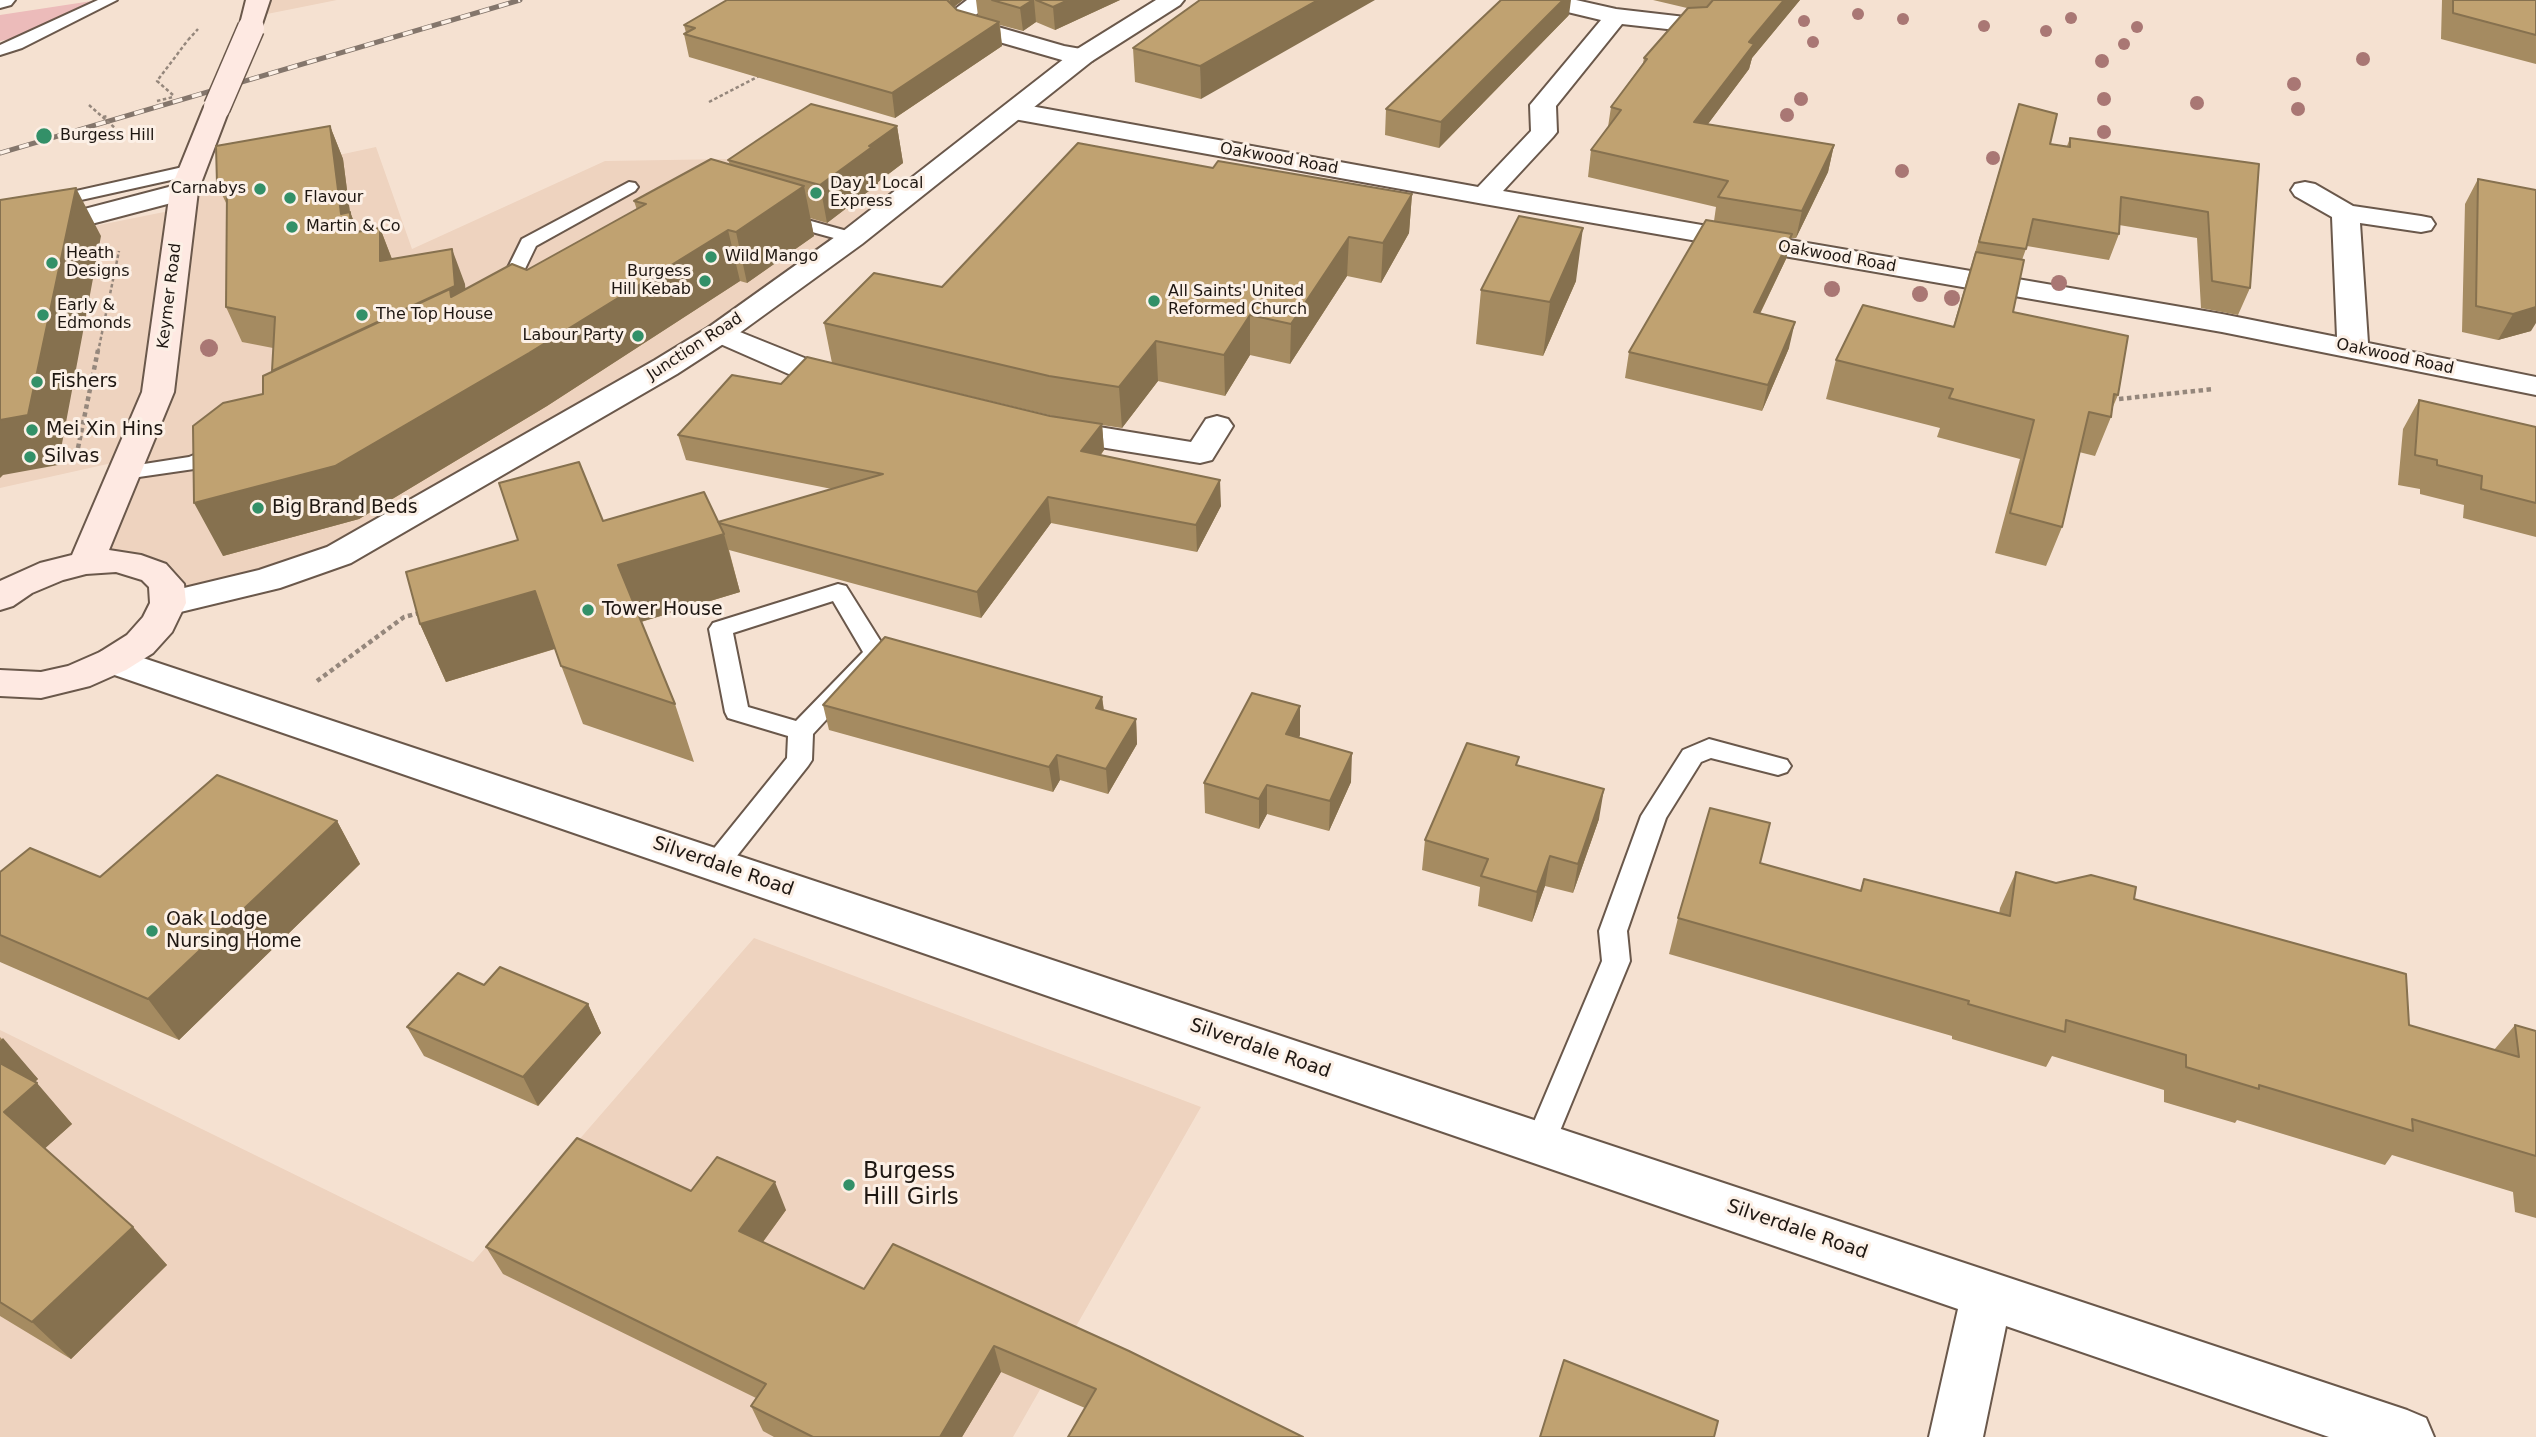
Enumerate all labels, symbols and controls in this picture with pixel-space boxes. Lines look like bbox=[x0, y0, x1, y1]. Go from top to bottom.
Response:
marker: Burgess Hill bbox=[34, 126, 54, 146]
place label: Burgess Hill bbox=[60, 126, 155, 146]
street label: Oakwood Road bbox=[1218, 139, 1340, 179]
place label: Day 1 Local Express bbox=[830, 174, 923, 212]
place label: Carnabys bbox=[171, 179, 246, 199]
marker: Carnabys bbox=[252, 181, 268, 197]
marker: Day 1 Local Express bbox=[808, 185, 824, 201]
place label: Flavour bbox=[304, 188, 363, 208]
marker: Flavour bbox=[282, 190, 298, 206]
place label: Martin & Co bbox=[306, 217, 401, 237]
marker: Martin & Co bbox=[284, 219, 300, 235]
street label: Oakwood Road bbox=[1776, 237, 1898, 277]
street label: Keymer Road bbox=[154, 242, 186, 350]
place label: Heath Designs bbox=[66, 244, 130, 282]
place label: Wild Mango bbox=[725, 247, 818, 267]
marker: Wild Mango bbox=[703, 249, 719, 265]
marker: Heath Designs bbox=[44, 255, 60, 271]
place label: Burgess Hill Kebab bbox=[611, 262, 691, 300]
marker: Burgess Hill Kebab bbox=[697, 273, 713, 289]
place label: All Saints' United Reformed Church bbox=[1168, 282, 1307, 320]
marker: All Saints' United Reformed Church bbox=[1146, 293, 1162, 309]
place label: Early & Edmonds bbox=[57, 296, 131, 334]
place label: The Top House bbox=[376, 305, 493, 325]
marker: Early & Edmonds bbox=[35, 307, 51, 323]
marker: The Top House bbox=[354, 307, 370, 323]
street label: Junction Road bbox=[644, 309, 746, 385]
place label: Labour Party bbox=[522, 326, 624, 346]
marker: Labour Party bbox=[630, 328, 646, 344]
street label: Oakwood Road bbox=[2334, 335, 2456, 379]
place label: Fishers bbox=[51, 371, 117, 393]
marker: Fishers bbox=[29, 374, 45, 390]
place label: Mei Xin Hins bbox=[46, 419, 163, 441]
marker: Mei Xin Hins bbox=[24, 422, 40, 438]
place label: Silvas bbox=[44, 446, 99, 468]
marker: Silvas bbox=[22, 449, 38, 465]
place label: Big Brand Beds bbox=[272, 497, 418, 519]
marker: Big Brand Beds bbox=[250, 500, 266, 516]
place label: Tower House bbox=[602, 599, 723, 621]
marker: Tower House bbox=[580, 602, 596, 618]
street label: Silverdale Road bbox=[650, 832, 796, 902]
place label: Oak Lodge Nursing Home bbox=[166, 909, 301, 953]
marker: Oak Lodge Nursing Home bbox=[144, 923, 160, 939]
street label: Silverdale Road bbox=[1187, 1014, 1333, 1084]
place label: Burgess Hill Girls bbox=[863, 1158, 959, 1212]
marker: Burgess Hill Girls bbox=[841, 1177, 857, 1193]
street label: Silverdale Road bbox=[1724, 1195, 1870, 1265]

